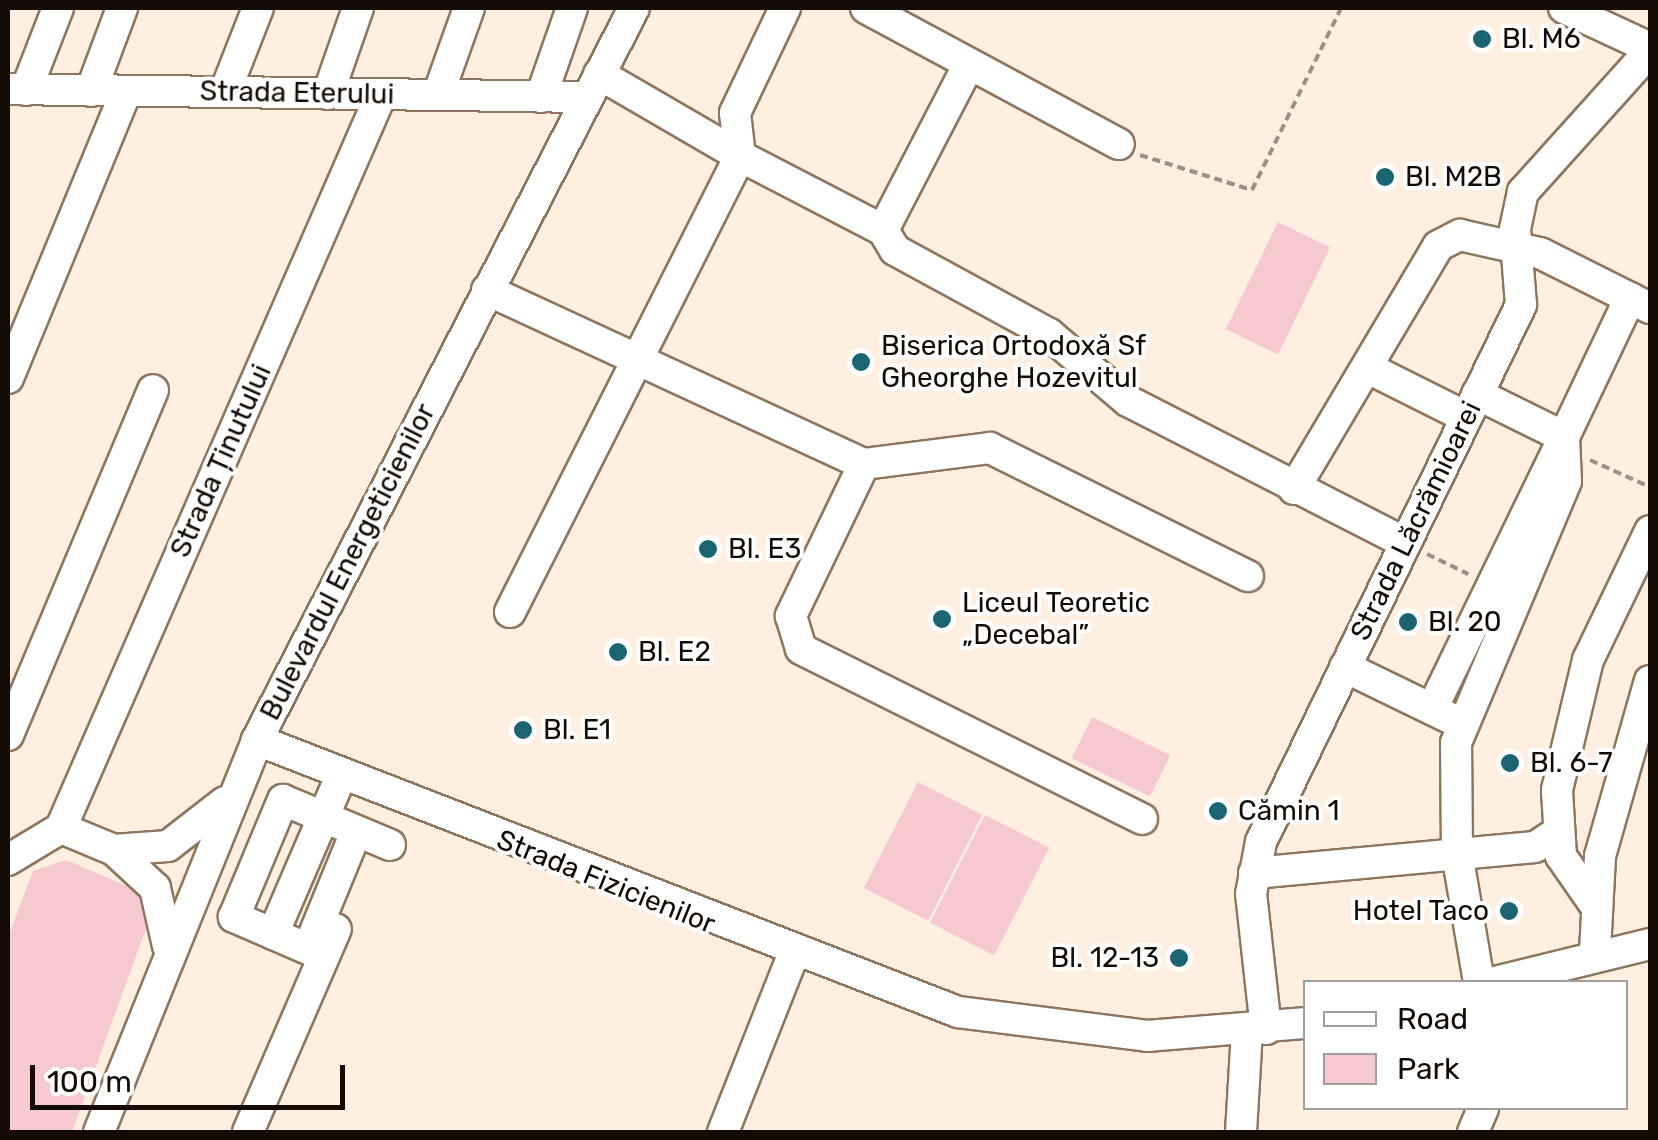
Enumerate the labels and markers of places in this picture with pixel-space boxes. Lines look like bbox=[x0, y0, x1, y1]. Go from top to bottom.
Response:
place label: Bl. M6 bbox=[1502, 22, 1581, 56]
marker: Bl. M6 bbox=[1471, 28, 1493, 50]
place label: Bl. M2B bbox=[1405, 160, 1502, 194]
marker: Bl. M2B bbox=[1374, 166, 1396, 188]
place label: Biserica Ortodoxă Sf Gheorghe Hozevitul bbox=[881, 329, 1146, 395]
marker: Biserica Ortodoxă Sf Gheorghe Hozevitul bbox=[850, 351, 872, 373]
place label: Bl. E3 bbox=[728, 532, 801, 566]
marker: Bl. E3 bbox=[697, 538, 719, 560]
place label: Liceul Teoretic „Decebal” bbox=[962, 586, 1151, 652]
place label: Bl. 20 bbox=[1428, 605, 1502, 639]
marker: Liceul Teoretic „Decebal” bbox=[931, 608, 953, 630]
marker: Bl. 20 bbox=[1397, 611, 1419, 633]
place label: Bl. E2 bbox=[638, 635, 711, 669]
marker: Bl. E2 bbox=[607, 641, 629, 663]
place label: Bl. E1 bbox=[543, 713, 611, 747]
marker: Bl. E1 bbox=[512, 719, 534, 741]
place label: Bl. 6-7 bbox=[1530, 746, 1613, 780]
marker: Bl. 6-7 bbox=[1499, 752, 1521, 774]
place label: Cămin 1 bbox=[1238, 794, 1340, 828]
marker: Cămin 1 bbox=[1207, 800, 1229, 822]
place label: Hotel Taco bbox=[1352, 894, 1489, 928]
marker: Hotel Taco bbox=[1498, 900, 1520, 922]
place label: Bl. 12-13 bbox=[1050, 941, 1159, 975]
marker: Bl. 12-13 bbox=[1168, 947, 1190, 969]

